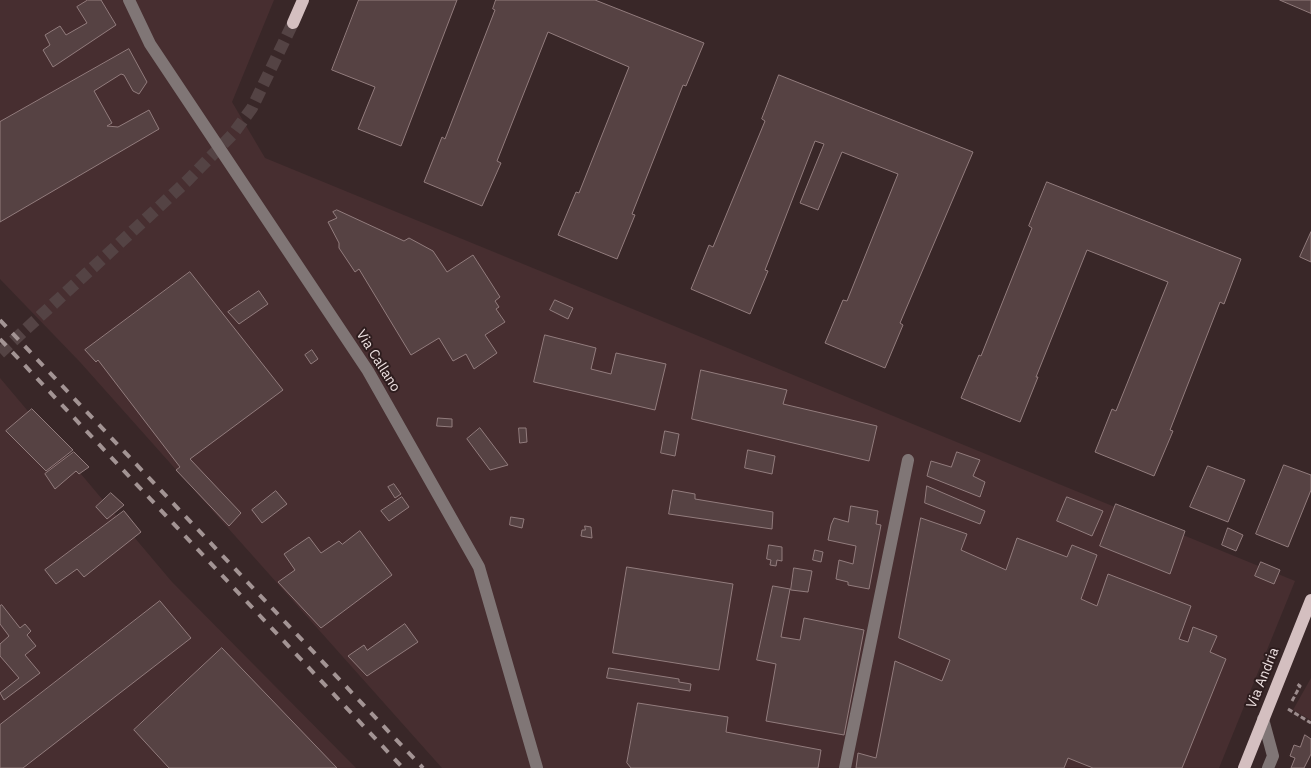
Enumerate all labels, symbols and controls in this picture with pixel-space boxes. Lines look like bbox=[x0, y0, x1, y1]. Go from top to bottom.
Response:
street label: Via Callano bbox=[352, 327, 404, 395]
street label: Via Andria bbox=[1243, 645, 1283, 711]

